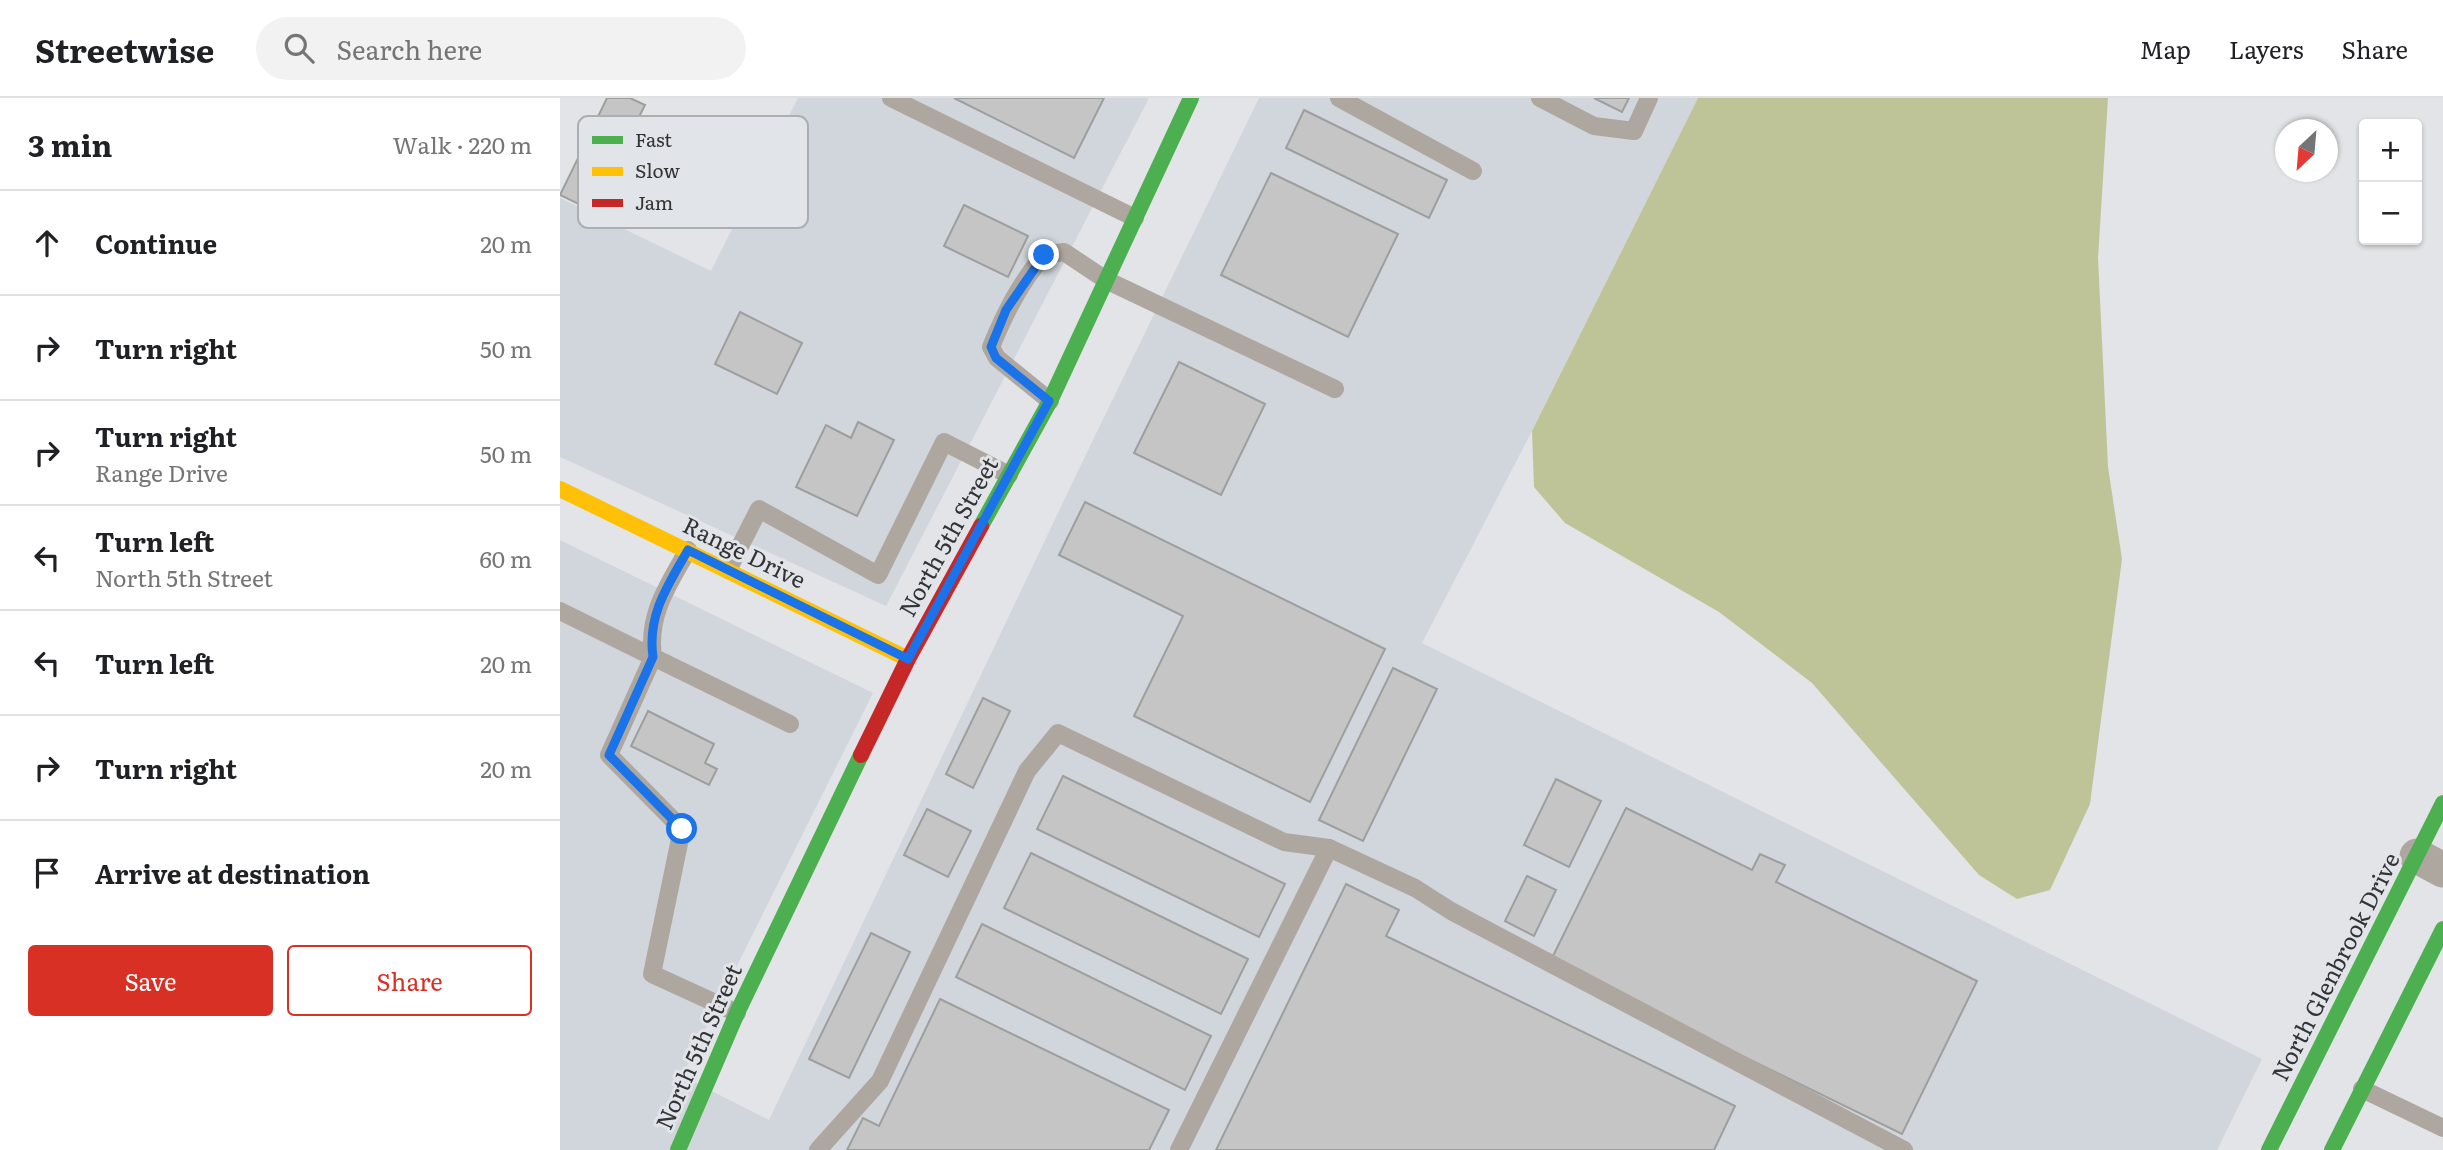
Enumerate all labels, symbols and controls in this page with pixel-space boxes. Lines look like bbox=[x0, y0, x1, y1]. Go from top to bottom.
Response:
search box bbox=[256, 17, 746, 80]
text: Streetwise bbox=[35, 24, 214, 73]
icon: search bbox=[280, 29, 318, 67]
text: Search here bbox=[336, 29, 482, 68]
text: Map bbox=[2140, 31, 2191, 66]
text: Layers bbox=[2229, 31, 2303, 66]
text: Share bbox=[2341, 31, 2408, 66]
legend bbox=[578, 116, 808, 228]
north arrow bbox=[2275, 119, 2338, 182]
map controls bbox=[2359, 119, 2422, 245]
button: + bbox=[2359, 119, 2422, 182]
text: 3 min bbox=[28, 122, 112, 166]
text: Fast bbox=[635, 125, 672, 153]
text: Walk · 220 m bbox=[393, 127, 532, 161]
text: Slow bbox=[635, 156, 680, 184]
button: − bbox=[2359, 182, 2422, 245]
text: Jam bbox=[635, 188, 673, 216]
text: Continue bbox=[95, 223, 217, 262]
icon: ahead bbox=[28, 224, 66, 262]
text: 20 m bbox=[480, 226, 532, 260]
route end bbox=[1028, 239, 1059, 270]
text: Turn right bbox=[95, 328, 237, 367]
icon: right bbox=[28, 329, 66, 367]
text: 50 m bbox=[480, 331, 532, 365]
text: Turn right bbox=[95, 416, 237, 455]
icon: right bbox=[28, 434, 66, 472]
text: 50 m bbox=[480, 436, 532, 470]
street label: North 5th Street bbox=[889, 449, 1006, 622]
text: Range Drive bbox=[95, 455, 228, 489]
street label: Range Drive bbox=[678, 507, 812, 596]
text: Turn left bbox=[95, 521, 214, 560]
icon: left bbox=[28, 539, 66, 577]
text: 60 m bbox=[479, 541, 532, 575]
text: North 5th Street bbox=[95, 560, 273, 594]
text: Turn left bbox=[95, 643, 214, 682]
icon: left bbox=[28, 644, 66, 682]
text: 20 m bbox=[480, 646, 532, 680]
text: Turn right bbox=[95, 748, 237, 787]
icon: right bbox=[28, 749, 66, 787]
text: 20 m bbox=[480, 751, 532, 785]
route start bbox=[666, 813, 697, 844]
street label: North Glenbrook Drive bbox=[2262, 846, 2407, 1086]
text: Arrive at destination bbox=[95, 853, 370, 892]
icon: arrive bbox=[28, 854, 66, 892]
button: Save bbox=[28, 945, 273, 1016]
button: Share bbox=[287, 945, 532, 1016]
street label: North 5th Street bbox=[645, 957, 749, 1134]

